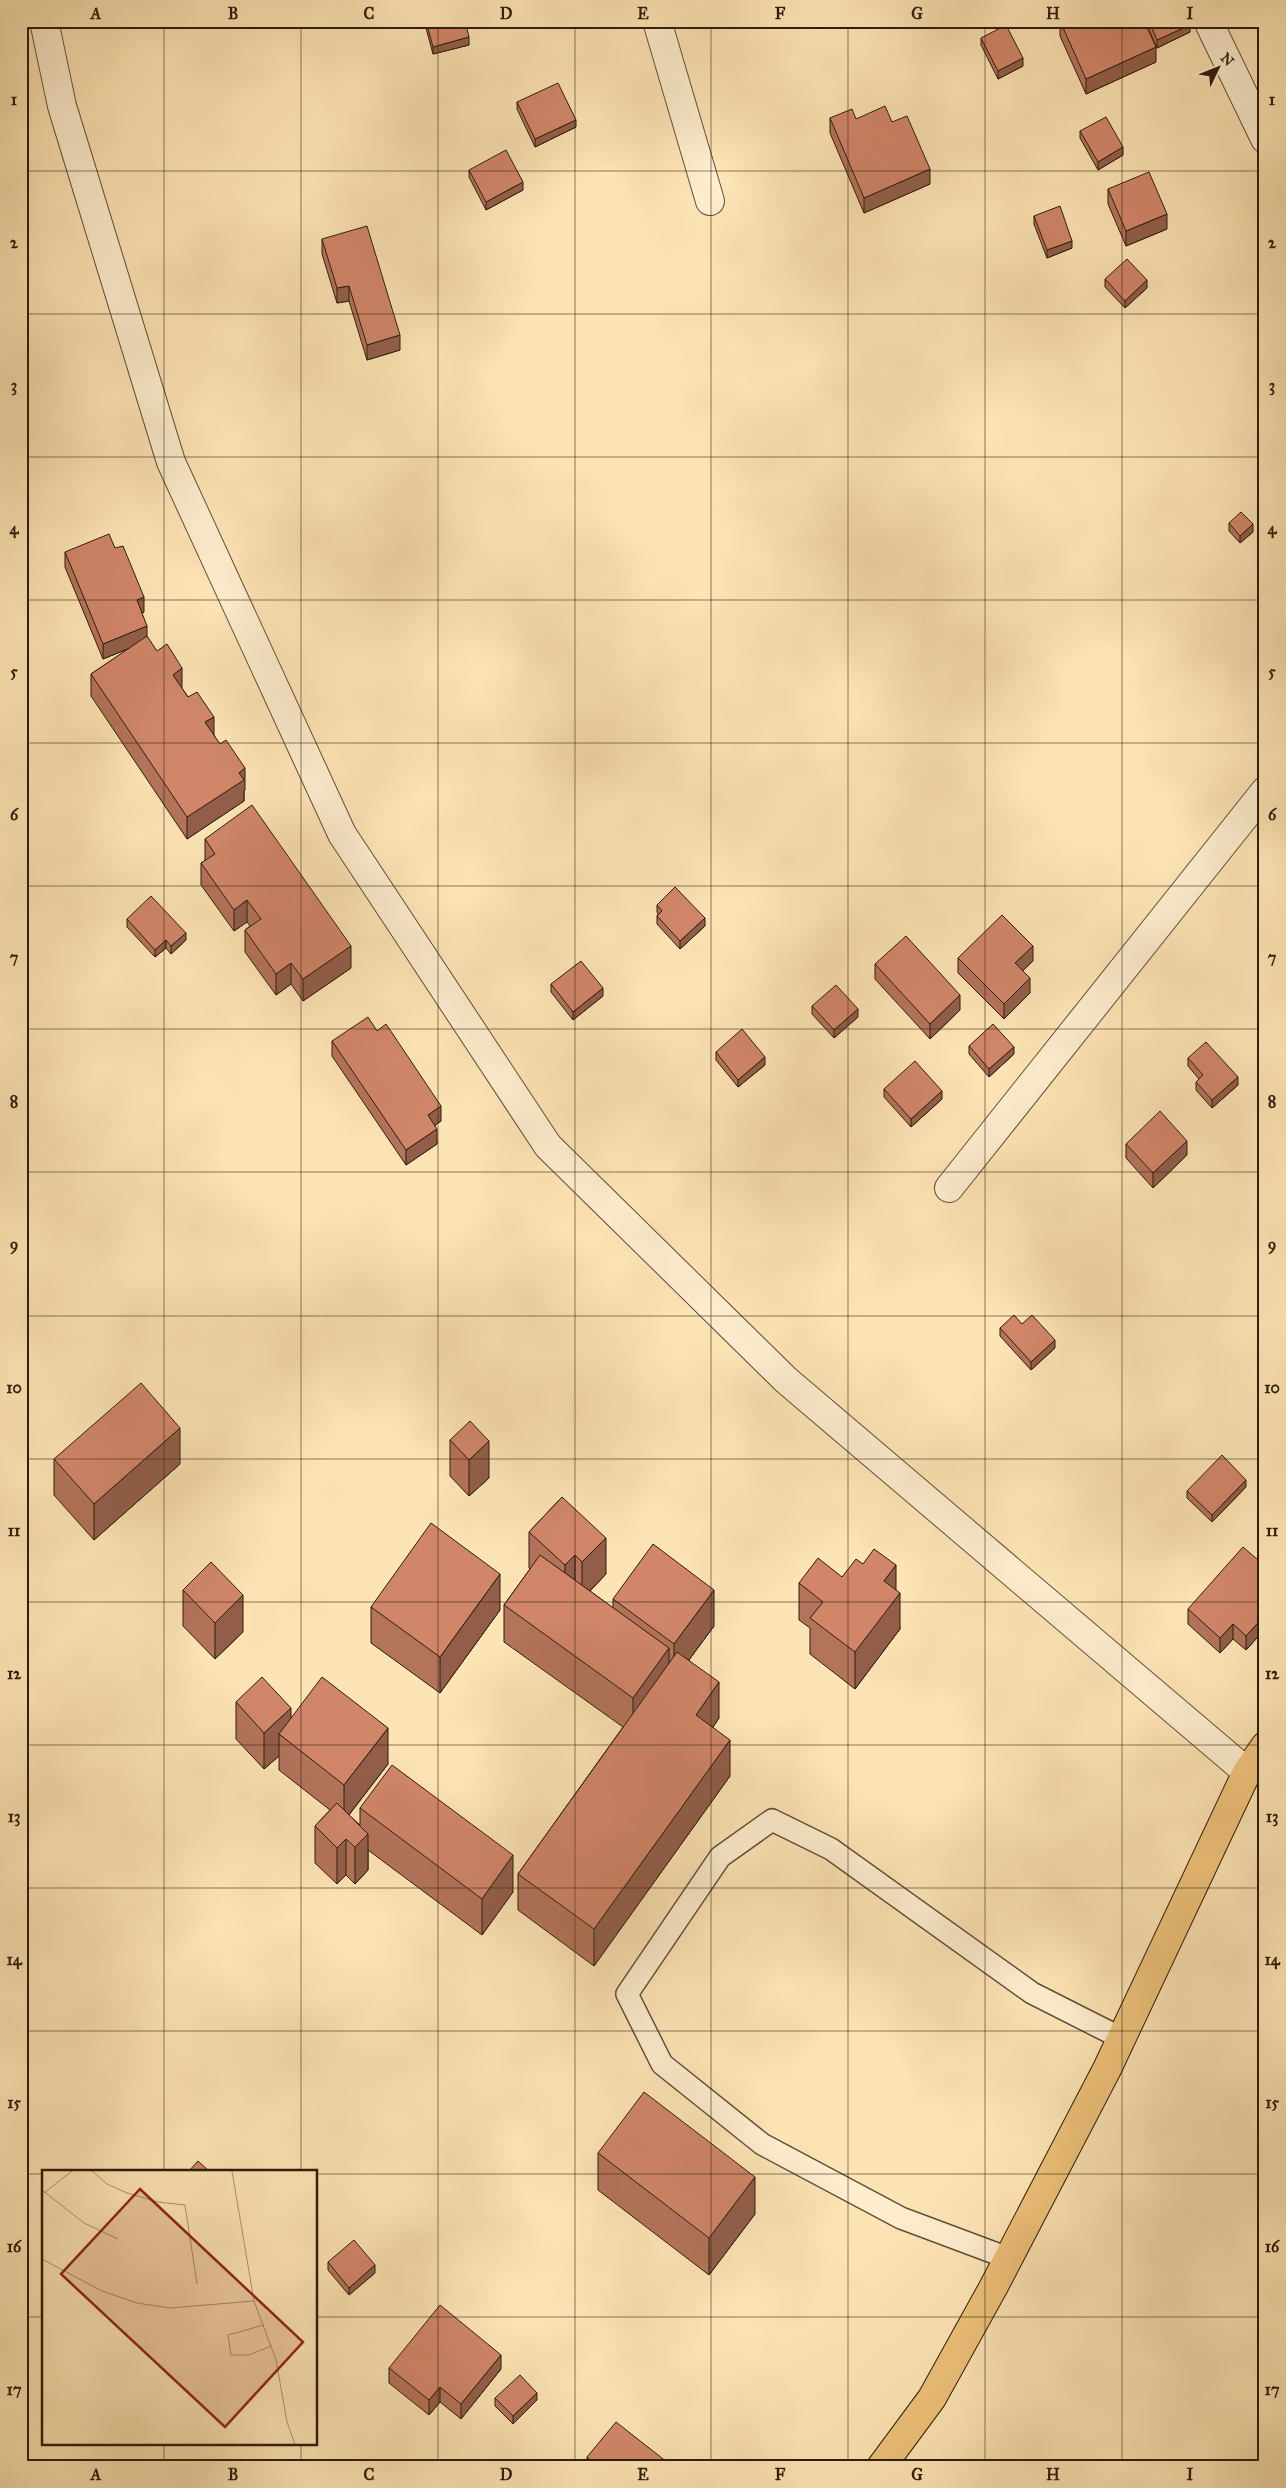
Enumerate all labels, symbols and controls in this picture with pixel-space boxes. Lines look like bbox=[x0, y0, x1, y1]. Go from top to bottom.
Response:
text: A bbox=[90, 4, 102, 23]
text: B bbox=[228, 4, 238, 23]
text: C bbox=[364, 4, 375, 23]
text: D bbox=[500, 4, 513, 23]
text: E bbox=[637, 4, 649, 23]
text: F bbox=[775, 4, 786, 23]
text: G bbox=[911, 4, 923, 23]
text: H bbox=[1046, 4, 1060, 23]
text: I bbox=[1187, 4, 1194, 23]
north arrow bbox=[1194, 42, 1244, 92]
text: N bbox=[1217, 49, 1237, 70]
text: 1 bbox=[11, 90, 18, 109]
text: 1 bbox=[1269, 90, 1276, 109]
text: 2 bbox=[10, 233, 19, 252]
text: 2 bbox=[1268, 233, 1277, 252]
text: 3 bbox=[11, 376, 17, 396]
text: 3 bbox=[1269, 376, 1275, 396]
text: 4 bbox=[10, 519, 20, 539]
text: 4 bbox=[1268, 519, 1278, 539]
text: 5 bbox=[10, 662, 18, 681]
text: 5 bbox=[1268, 662, 1276, 681]
text: 6 bbox=[10, 805, 19, 824]
text: 6 bbox=[1268, 805, 1277, 824]
text: 7 bbox=[10, 948, 19, 967]
text: 7 bbox=[1268, 948, 1277, 967]
text: 8 bbox=[10, 1092, 18, 1111]
text: 8 bbox=[1268, 1092, 1276, 1111]
text: 9 bbox=[10, 1235, 18, 1255]
text: 9 bbox=[1268, 1235, 1276, 1255]
text: 10 bbox=[6, 1378, 22, 1397]
text: 10 bbox=[1264, 1378, 1280, 1397]
text: 11 bbox=[8, 1521, 21, 1540]
text: 11 bbox=[1266, 1521, 1279, 1540]
text: 12 bbox=[7, 1664, 22, 1683]
text: 12 bbox=[1265, 1664, 1280, 1683]
text: 13 bbox=[8, 1807, 20, 1827]
text: 13 bbox=[1266, 1807, 1278, 1827]
text: 14 bbox=[6, 1950, 23, 1970]
text: 14 bbox=[1264, 1950, 1281, 1970]
text: 15 bbox=[7, 2093, 21, 2112]
text: 15 bbox=[1265, 2093, 1279, 2112]
inset map bbox=[42, 2170, 318, 2446]
text: 16 bbox=[7, 2237, 22, 2256]
text: 16 bbox=[1265, 2237, 1280, 2256]
text: 17 bbox=[7, 2380, 22, 2399]
text: 17 bbox=[1265, 2380, 1280, 2399]
text: A bbox=[90, 2465, 102, 2484]
text: B bbox=[228, 2465, 238, 2484]
text: C bbox=[364, 2465, 375, 2484]
text: D bbox=[500, 2465, 513, 2484]
text: E bbox=[637, 2465, 649, 2484]
text: F bbox=[775, 2465, 786, 2484]
text: G bbox=[911, 2465, 923, 2484]
text: H bbox=[1046, 2465, 1060, 2484]
text: I bbox=[1187, 2465, 1194, 2484]

